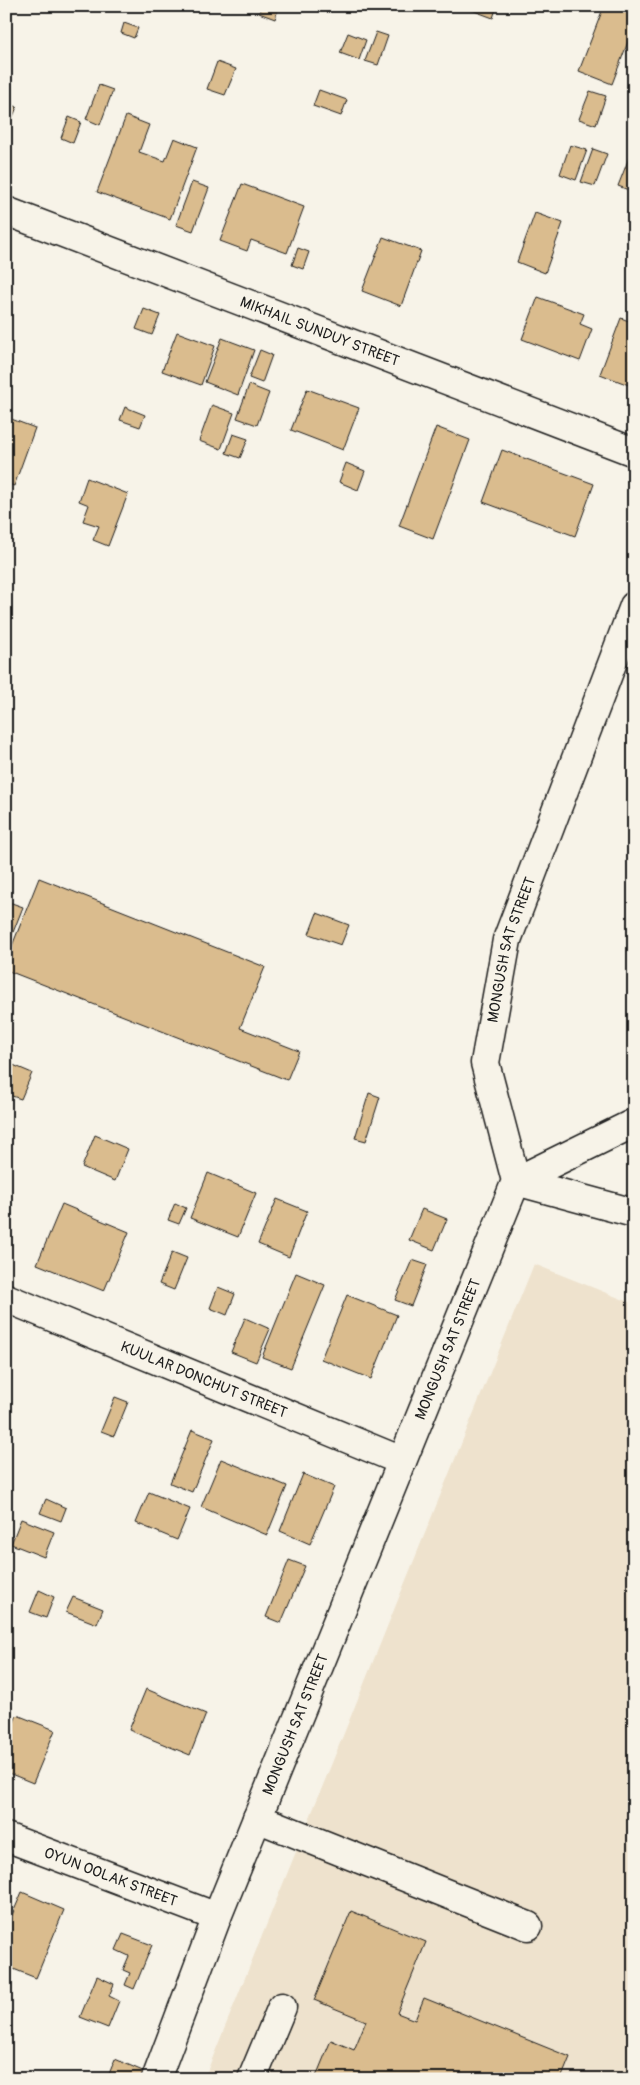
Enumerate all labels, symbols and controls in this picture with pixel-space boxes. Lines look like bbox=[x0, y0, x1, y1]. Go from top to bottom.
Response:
street label: MIKHAIL SUNDUY STREET bbox=[237, 292, 402, 371]
street label: MONGUSH SAT STREET bbox=[483, 874, 540, 1024]
street label: MONGUSH SAT STREET bbox=[411, 1276, 485, 1422]
street label: KUULAR DONCHUT STREET bbox=[118, 1337, 290, 1422]
street label: MONGUSH SAT STREET bbox=[258, 1651, 332, 1798]
street label: OYUN OOLAK STREET bbox=[41, 1843, 180, 1911]

